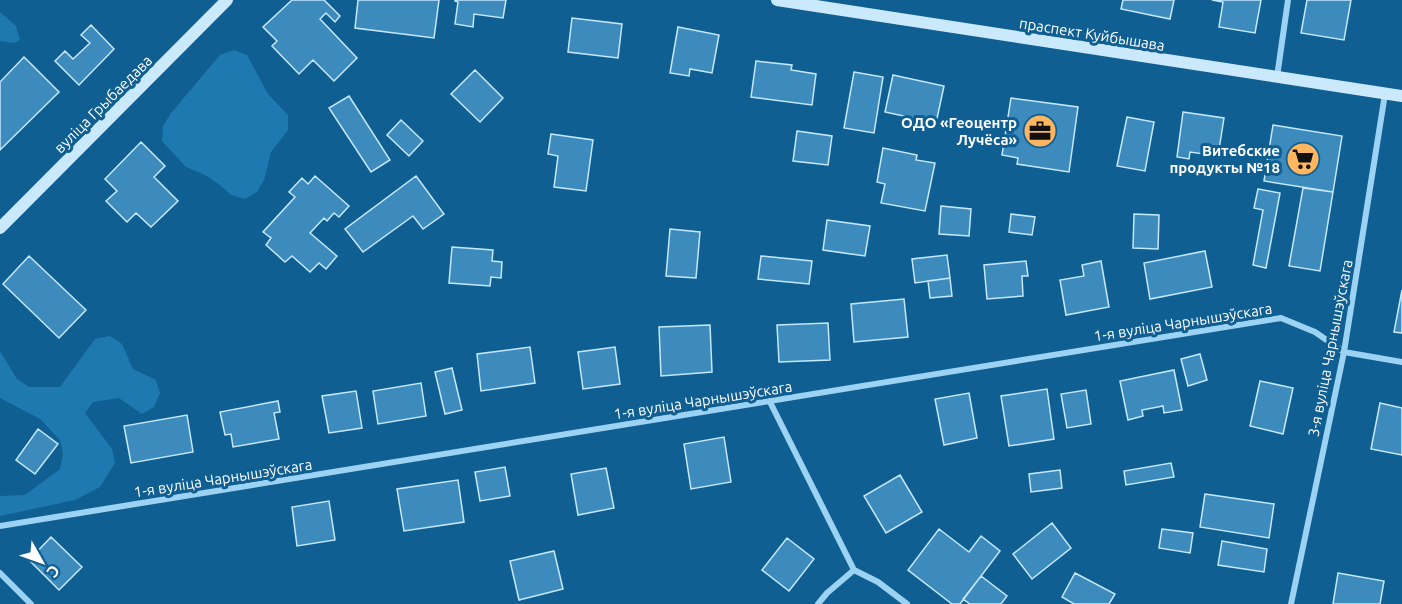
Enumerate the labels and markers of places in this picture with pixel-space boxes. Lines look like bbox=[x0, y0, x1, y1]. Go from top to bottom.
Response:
office icon: ОДО «Геоцентр Лучёса» bbox=[1022, 113, 1058, 149]
place label: ОДО «Геоцентр Лучёса» bbox=[901, 114, 1018, 148]
supermarket icon: Витебские продукты №18 bbox=[1285, 141, 1321, 177]
place label: Витебские продукты №18 bbox=[1169, 142, 1280, 176]

